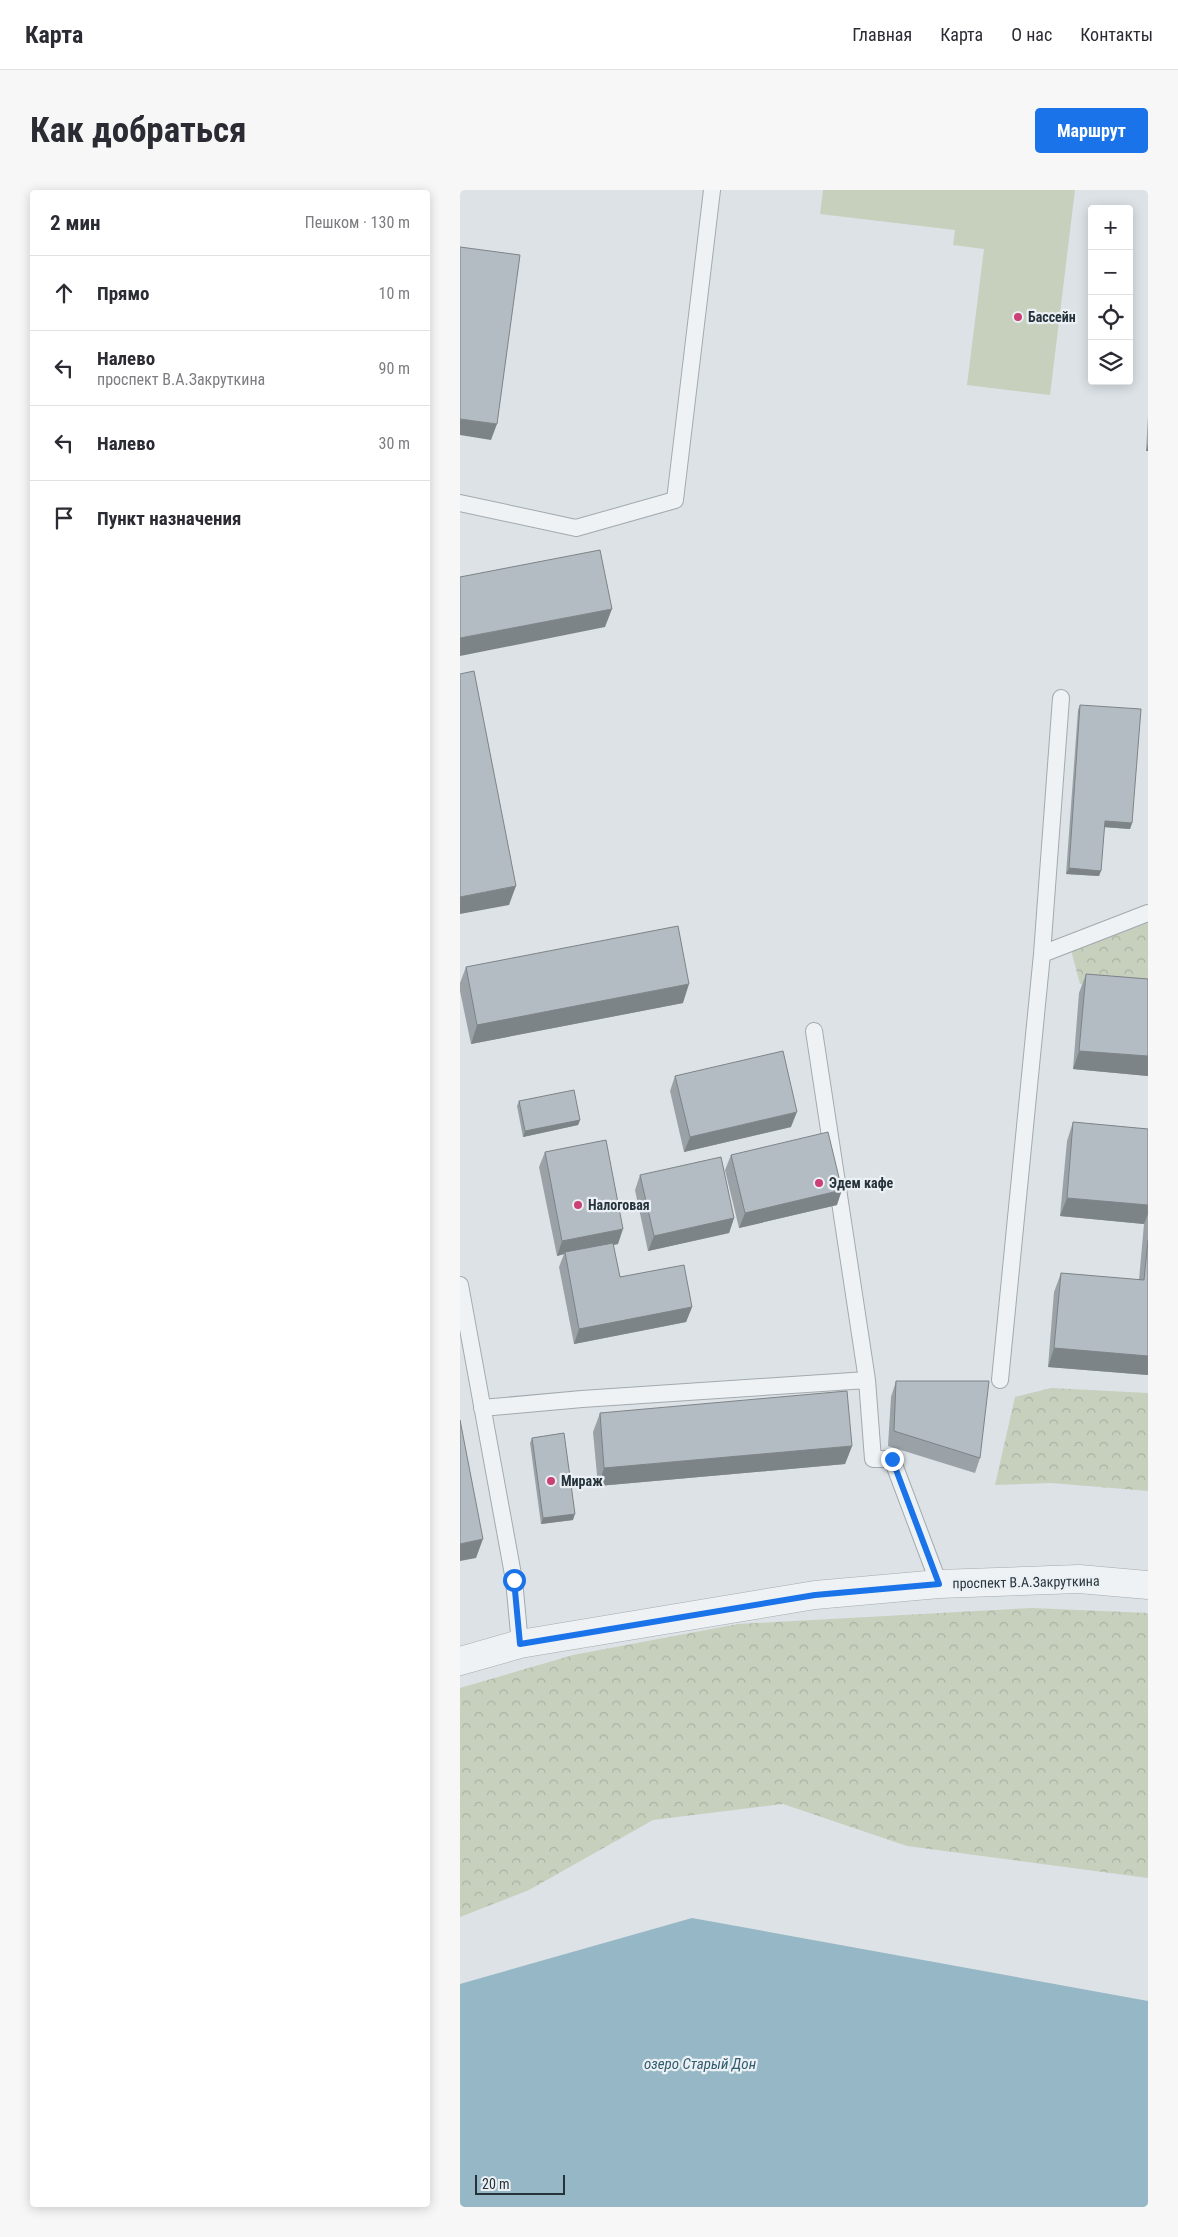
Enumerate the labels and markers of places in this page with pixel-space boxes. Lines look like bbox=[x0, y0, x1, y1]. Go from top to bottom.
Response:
place label: Бассейн bbox=[1028, 309, 1076, 325]
marker: Бассейн bbox=[1012, 311, 1024, 323]
place label: Эдем кафе bbox=[829, 1175, 894, 1191]
marker: Эдем кафе bbox=[813, 1177, 825, 1189]
place label: Налоговая bbox=[588, 1197, 650, 1213]
marker: Налоговая bbox=[572, 1199, 584, 1211]
place label: Мираж bbox=[561, 1473, 603, 1489]
marker: Мираж bbox=[545, 1475, 557, 1487]

